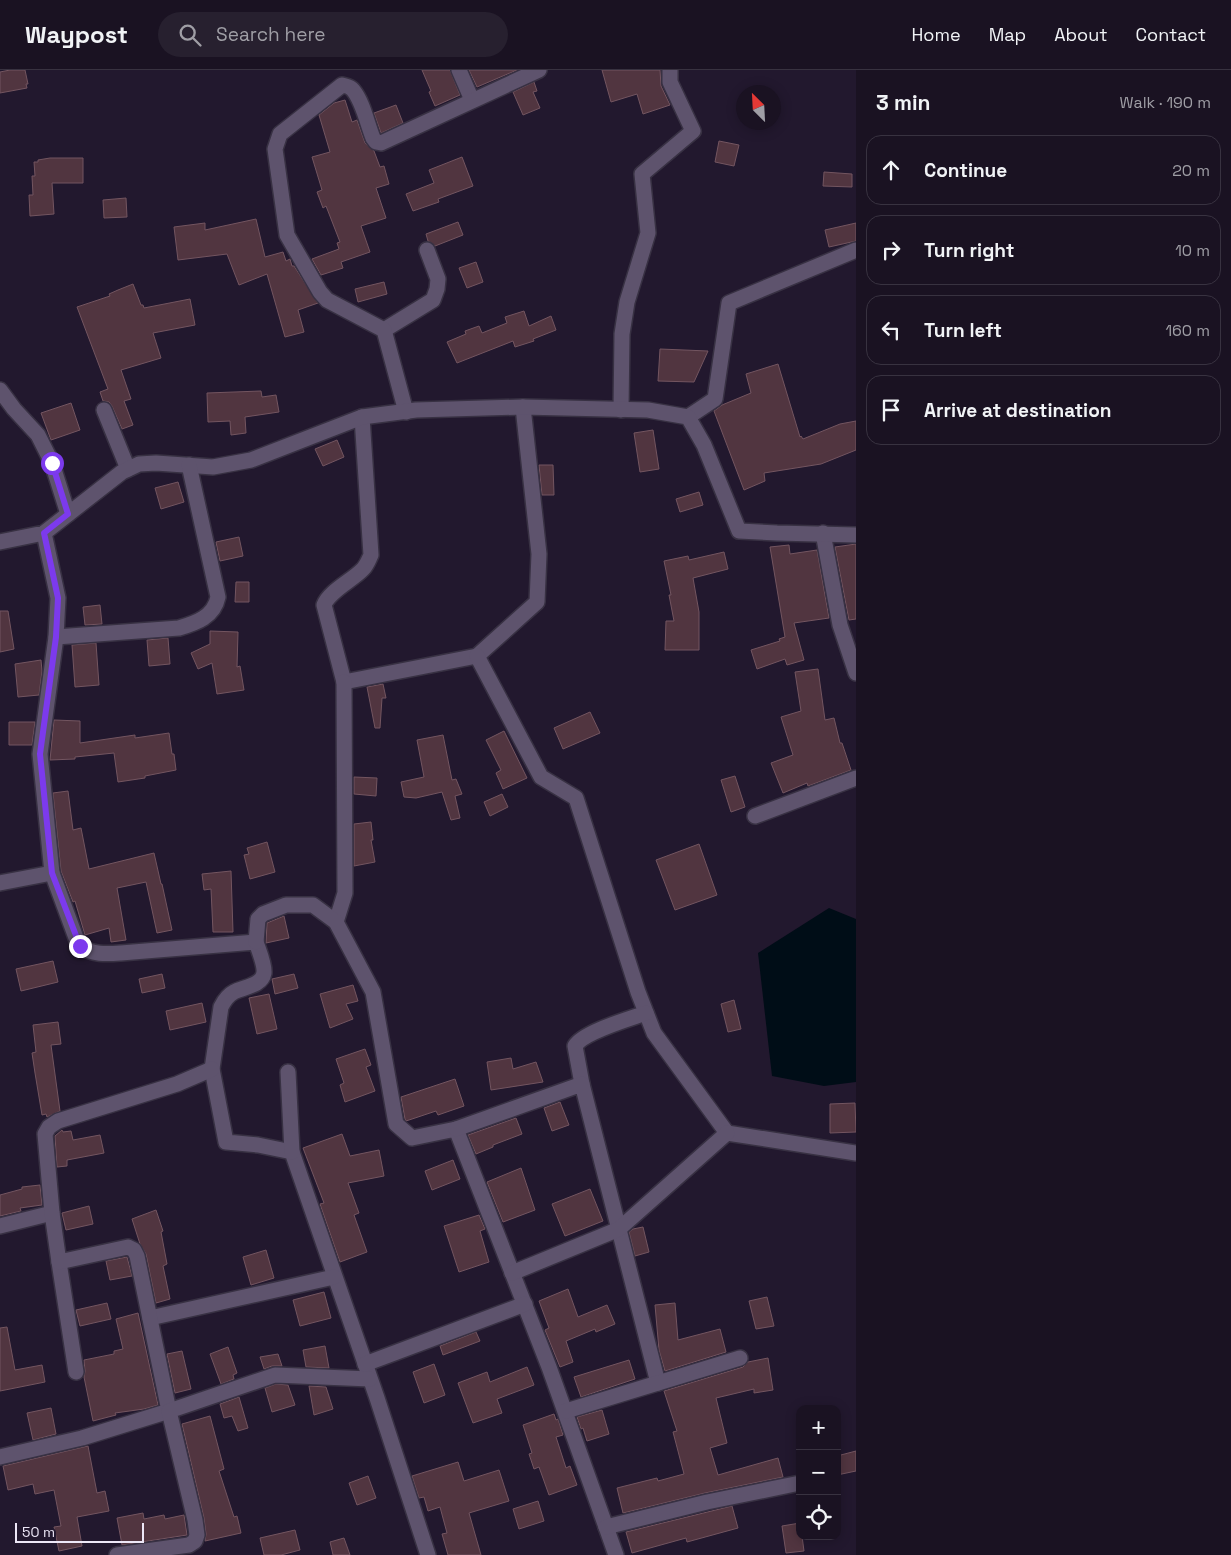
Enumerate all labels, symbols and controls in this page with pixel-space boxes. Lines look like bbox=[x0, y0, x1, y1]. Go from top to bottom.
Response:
search box bbox=[158, 12, 508, 57]
text: Waypost bbox=[25, 19, 128, 50]
icon: search bbox=[176, 21, 204, 49]
text: Search here bbox=[216, 22, 326, 47]
text: Home bbox=[912, 23, 961, 46]
text: Map bbox=[989, 23, 1026, 46]
text: About bbox=[1054, 23, 1108, 46]
text: Contact bbox=[1136, 23, 1206, 46]
north arrow bbox=[736, 85, 781, 130]
text: 3 min bbox=[876, 89, 931, 116]
text: Walk · 190 m bbox=[1120, 92, 1211, 113]
icon: ahead bbox=[877, 156, 905, 184]
text: Continue bbox=[924, 158, 1007, 183]
text: 20 m bbox=[1172, 160, 1210, 181]
icon: right bbox=[877, 236, 905, 264]
text: Turn right bbox=[924, 238, 1014, 263]
text: 10 m bbox=[1175, 240, 1210, 261]
icon: left bbox=[877, 316, 905, 344]
text: Turn left bbox=[924, 318, 1002, 343]
text: 160 m bbox=[1165, 320, 1210, 341]
icon: arrive bbox=[877, 396, 905, 424]
text: Arrive at destination bbox=[924, 398, 1112, 423]
route start bbox=[41, 452, 64, 475]
route end bbox=[69, 935, 92, 958]
map controls bbox=[796, 1405, 841, 1540]
button: + bbox=[796, 1405, 841, 1450]
button: − bbox=[796, 1450, 841, 1495]
button: locate bbox=[796, 1495, 841, 1540]
scale bar bbox=[15, 1520, 144, 1543]
text: 50 m bbox=[22, 1523, 55, 1541]

